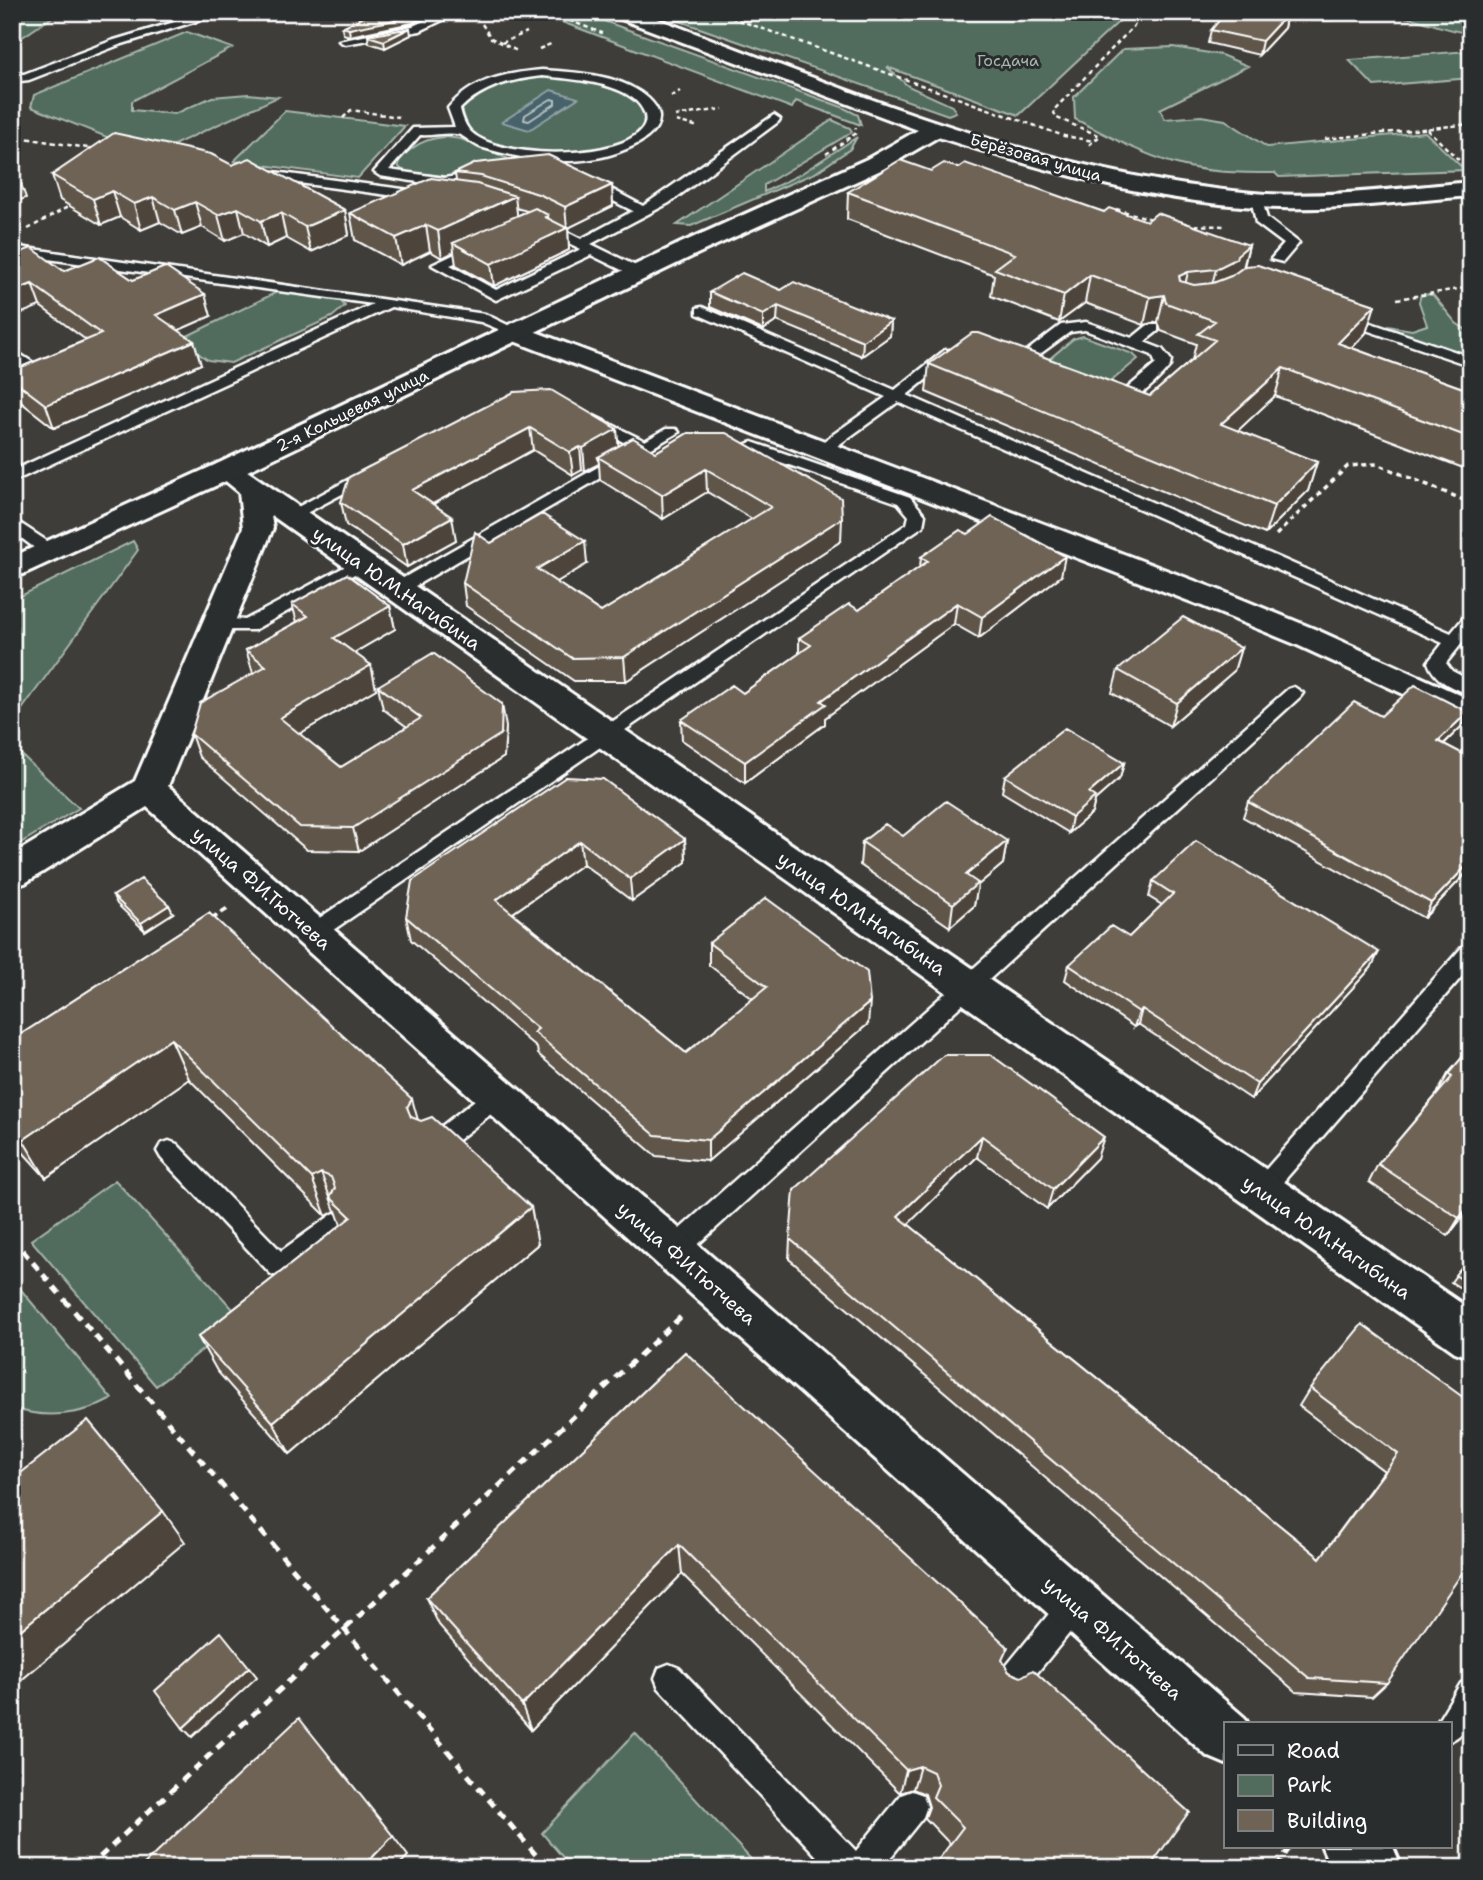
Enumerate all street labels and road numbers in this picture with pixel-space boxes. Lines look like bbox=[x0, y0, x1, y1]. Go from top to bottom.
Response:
street label: Берёзовая улица bbox=[968, 129, 1104, 186]
street label: 2-я Кольцевая улица bbox=[273, 364, 432, 456]
street label: улица Ю.М.Нагибина bbox=[308, 521, 486, 656]
street label: улица Ф.И.Тютчева bbox=[187, 821, 336, 956]
street label: улица Ю.М.Нагибина bbox=[773, 846, 951, 981]
street label: улица Ю.М.Нагибина bbox=[1238, 1170, 1416, 1305]
street label: улица Ф.И.Тютчева bbox=[612, 1196, 761, 1331]
street label: улица Ф.И.Тютчева bbox=[1038, 1571, 1187, 1706]

